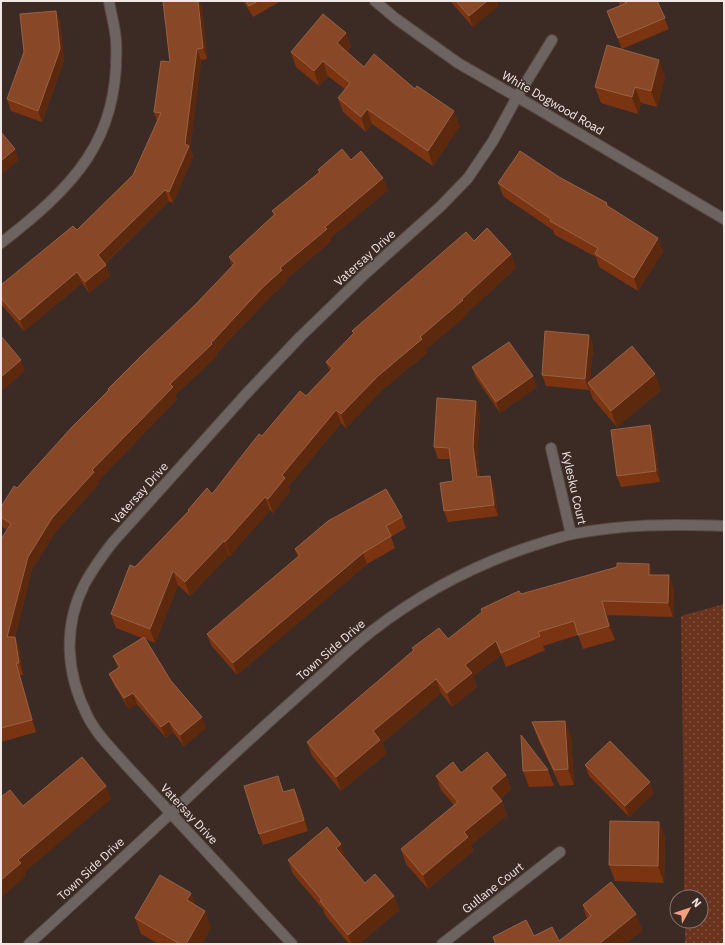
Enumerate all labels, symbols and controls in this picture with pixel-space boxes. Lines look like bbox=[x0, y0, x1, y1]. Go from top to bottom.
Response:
street label: White Dogwood Road bbox=[500, 67, 607, 138]
street label: Vatersay Drive bbox=[331, 226, 399, 289]
street label: Kylesku Court bbox=[559, 450, 590, 526]
street label: Vatersay Drive bbox=[108, 459, 171, 526]
street label: Town Side Drive bbox=[293, 616, 368, 683]
street label: Vatersay Drive bbox=[157, 780, 222, 847]
street label: Town Side Drive bbox=[54, 834, 127, 903]
street label: Gullane Court bbox=[459, 859, 526, 916]
north arrow bbox=[669, 889, 709, 929]
text: N bbox=[689, 895, 705, 910]

